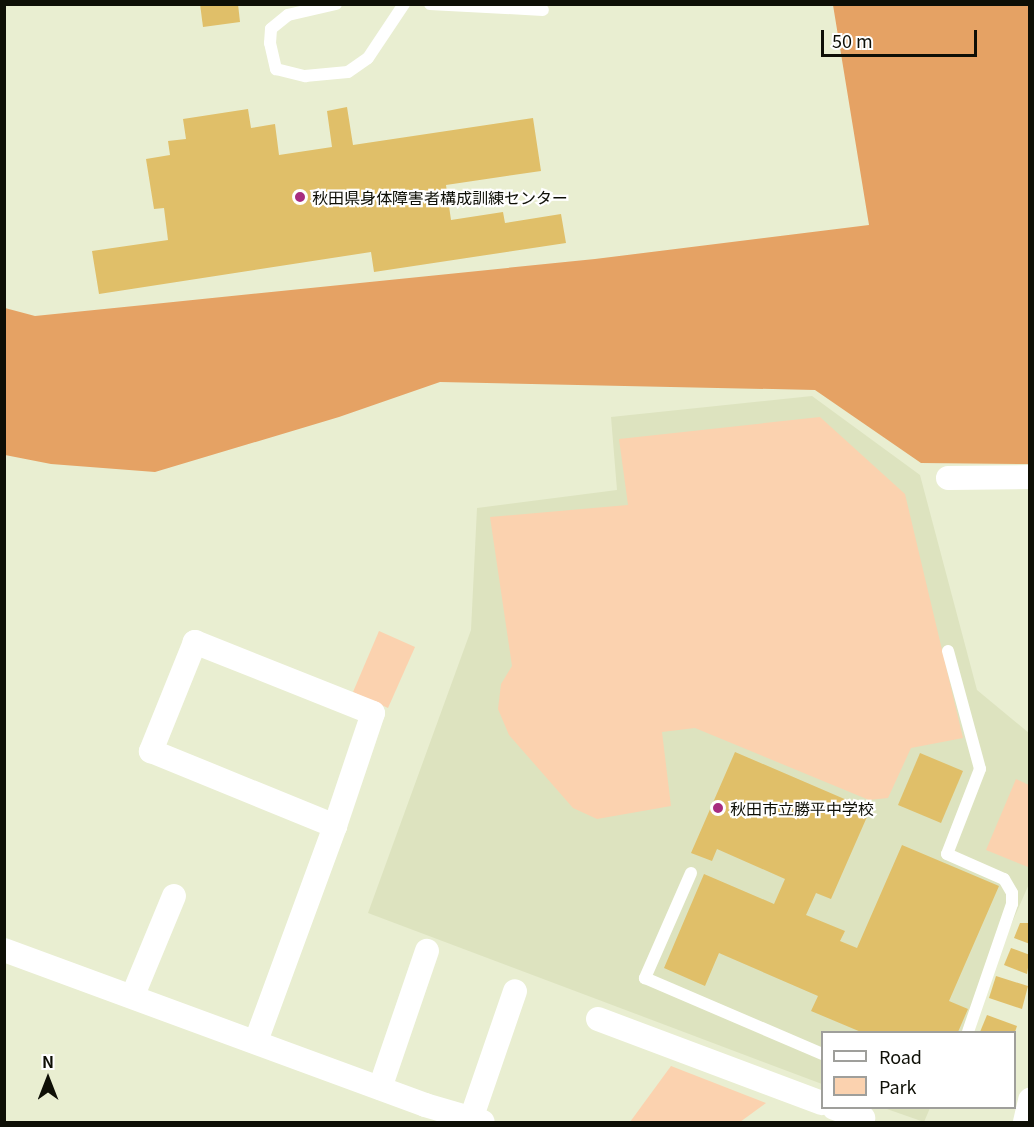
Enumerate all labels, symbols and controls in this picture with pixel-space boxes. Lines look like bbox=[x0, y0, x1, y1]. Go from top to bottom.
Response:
scale bar bbox=[824, 18, 980, 56]
text: 50 m bbox=[832, 27, 873, 53]
place label: 秋田県身体障害者構成訓練センター bbox=[312, 187, 568, 207]
marker: 秋田県身体障害者構成訓練センター bbox=[293, 190, 307, 204]
place label: 秋田市立勝平中学校 bbox=[730, 798, 874, 818]
marker: 秋田市立勝平中学校 bbox=[711, 801, 725, 815]
legend bbox=[821, 1031, 1016, 1109]
text: Road bbox=[879, 1043, 922, 1069]
north arrow bbox=[18, 1049, 78, 1109]
text: N bbox=[42, 1049, 54, 1073]
text: Park bbox=[879, 1073, 917, 1099]

